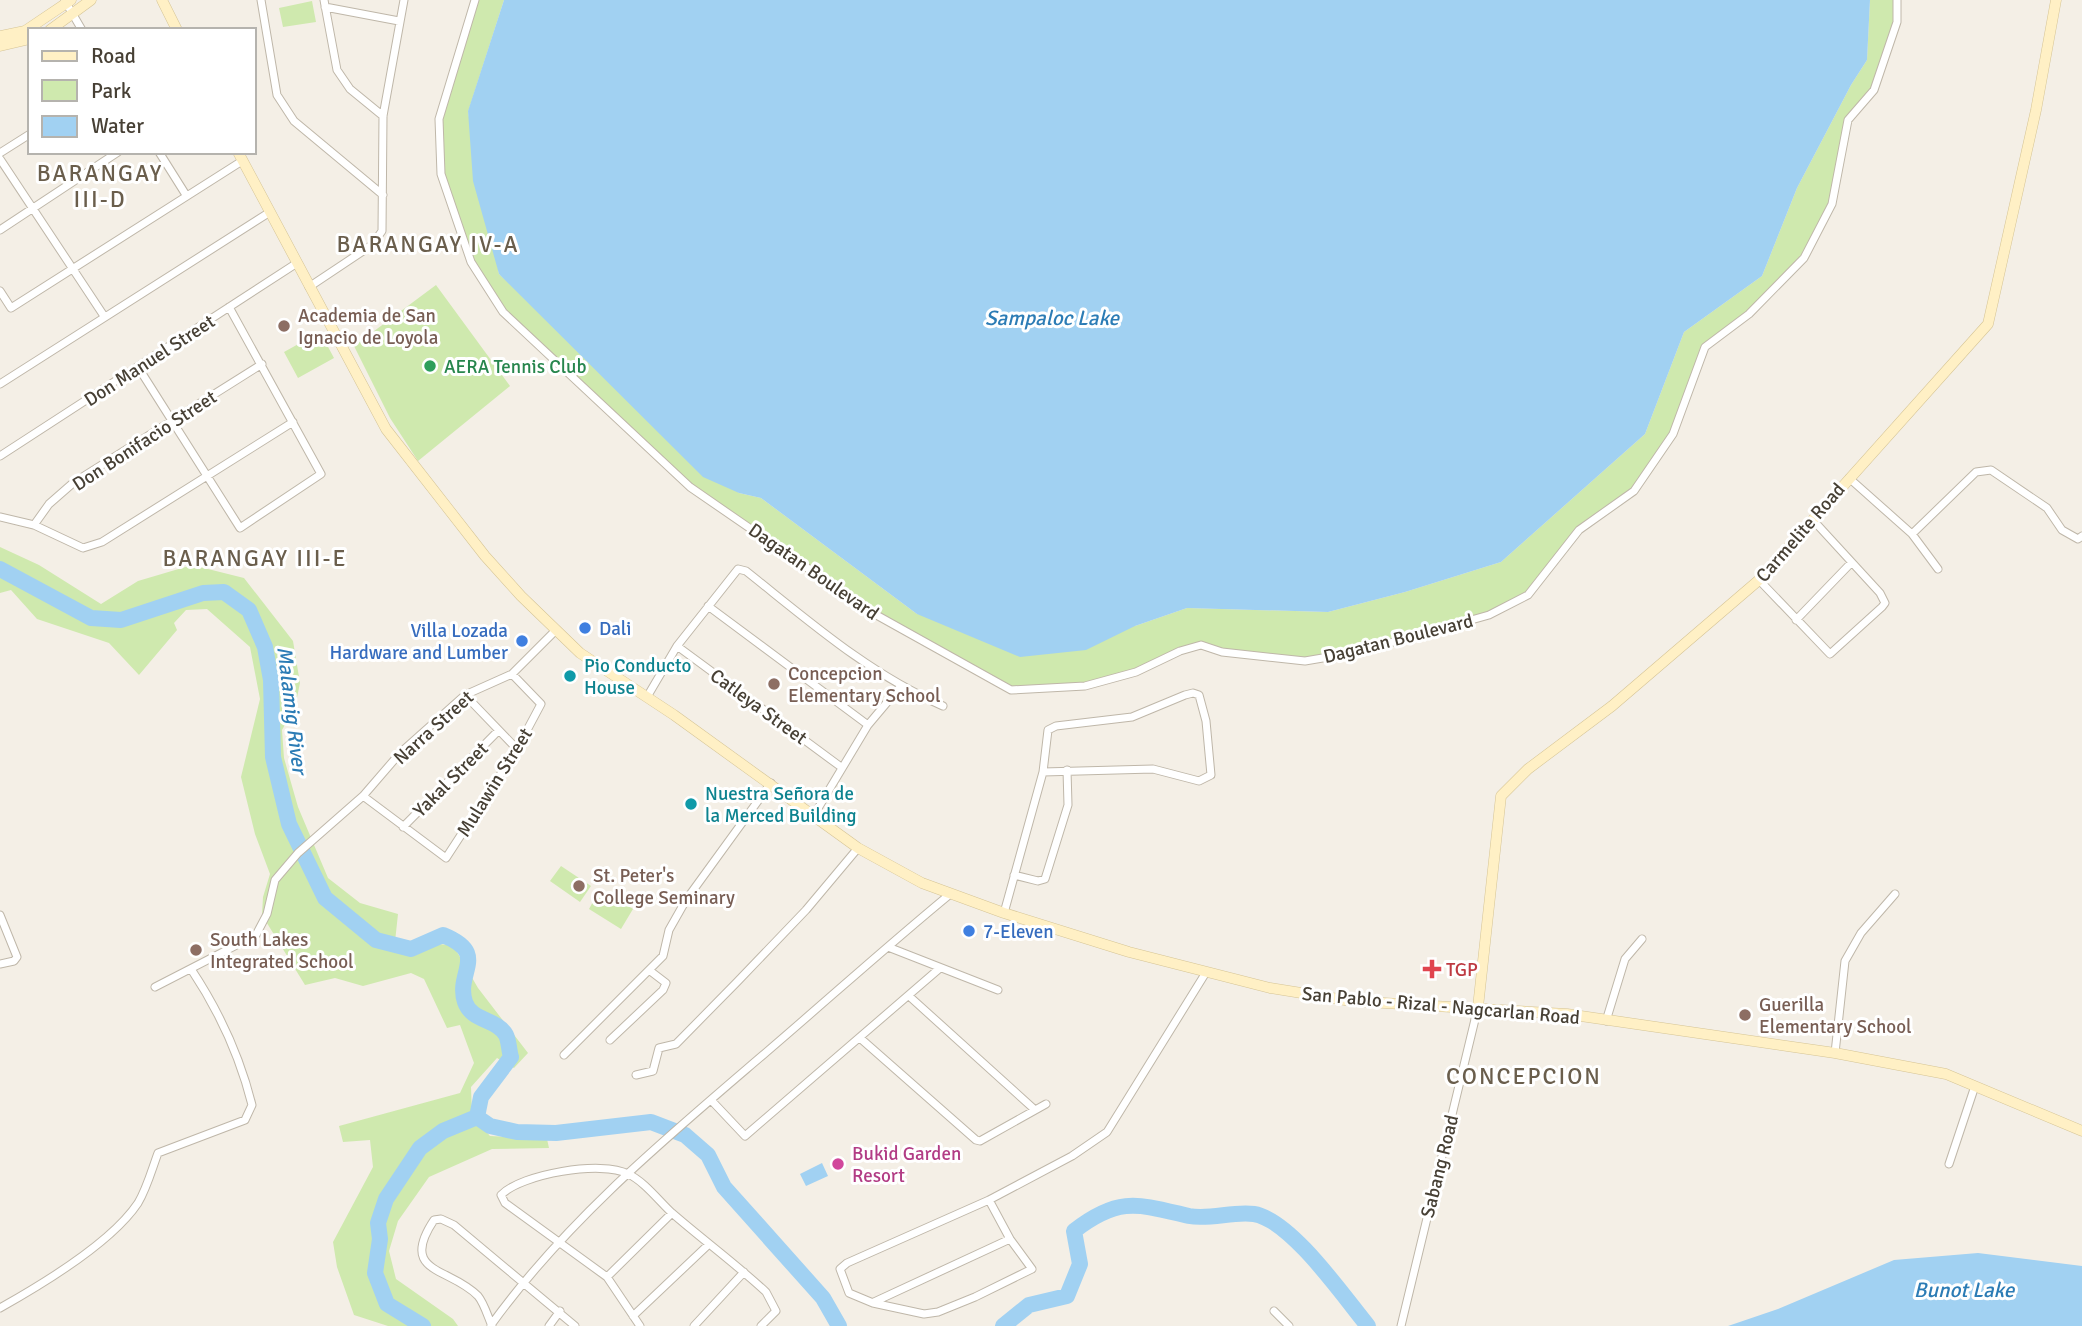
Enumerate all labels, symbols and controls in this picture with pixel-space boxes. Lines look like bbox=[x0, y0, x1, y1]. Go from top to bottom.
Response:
legend bbox=[28, 28, 256, 154]
text: Road bbox=[91, 43, 136, 69]
text: Park bbox=[91, 78, 132, 104]
text: Water bbox=[91, 113, 144, 139]
district label: BARANGAY III-D bbox=[37, 159, 163, 214]
district label: BARANGAY IV-A bbox=[336, 230, 520, 259]
place label: Academia de San Ignacio de Loyola bbox=[298, 304, 438, 350]
water label: Sampaloc Lake bbox=[985, 305, 1121, 331]
street label: Don Manuel Street bbox=[80, 309, 220, 412]
marker: Academia de San Ignacio de Loyola bbox=[276, 318, 292, 334]
place label: AERA Tennis Club bbox=[444, 355, 586, 379]
marker: AERA Tennis Club bbox=[422, 358, 438, 374]
street label: Don Bonifacio Street bbox=[68, 385, 222, 496]
street label: Carmelite Road bbox=[1751, 478, 1850, 587]
street label: Dagatan Boulevard bbox=[744, 518, 883, 626]
district label: BARANGAY III-E bbox=[162, 544, 348, 573]
street label: Dagatan Boulevard bbox=[1321, 609, 1476, 669]
place label: Dali bbox=[599, 617, 631, 641]
place label: Villa Lozada Hardware and Lumber bbox=[329, 619, 508, 665]
marker: Dali bbox=[577, 620, 593, 636]
marker: Villa Lozada Hardware and Lumber bbox=[514, 633, 530, 649]
water label: Malamig River bbox=[271, 645, 313, 778]
place label: Pio Conducto House bbox=[584, 654, 691, 700]
place label: Concepcion Elementary School bbox=[788, 662, 941, 708]
street label: Catleya Street bbox=[705, 664, 812, 750]
marker: Pio Conducto House bbox=[562, 668, 578, 684]
marker: Concepcion Elementary School bbox=[766, 676, 782, 692]
street label: Narra Street bbox=[389, 685, 479, 770]
street label: Mulawin Street bbox=[452, 723, 538, 841]
street label: Yakal Street bbox=[408, 737, 494, 822]
place label: Nuestra Señora de la Merced Building bbox=[705, 782, 857, 828]
marker: Nuestra Señora de la Merced Building bbox=[683, 796, 699, 812]
place label: St. Peter's College Seminary bbox=[593, 864, 735, 910]
marker: St. Peter's College Seminary bbox=[571, 878, 587, 894]
place label: 7-Eleven bbox=[983, 920, 1054, 944]
marker: 7-Eleven bbox=[961, 923, 977, 939]
place label: South Lakes Integrated School bbox=[210, 928, 354, 974]
marker: South Lakes Integrated School bbox=[188, 942, 204, 958]
place label: TGP bbox=[1446, 958, 1478, 982]
marker: TGP bbox=[1424, 961, 1440, 977]
street label: San Pablo - Rizal - Nagcarlan Road bbox=[1301, 982, 1581, 1030]
place label: Guerilla Elementary School bbox=[1759, 993, 1912, 1039]
marker: Guerilla Elementary School bbox=[1737, 1007, 1753, 1023]
district label: CONCEPCION bbox=[1446, 1062, 1602, 1091]
street label: Sabang Road bbox=[1416, 1112, 1464, 1220]
place label: Bukid Garden Resort bbox=[852, 1142, 961, 1188]
marker: Bukid Garden Resort bbox=[830, 1156, 846, 1172]
water label: Bunot Lake bbox=[1914, 1277, 2016, 1303]

